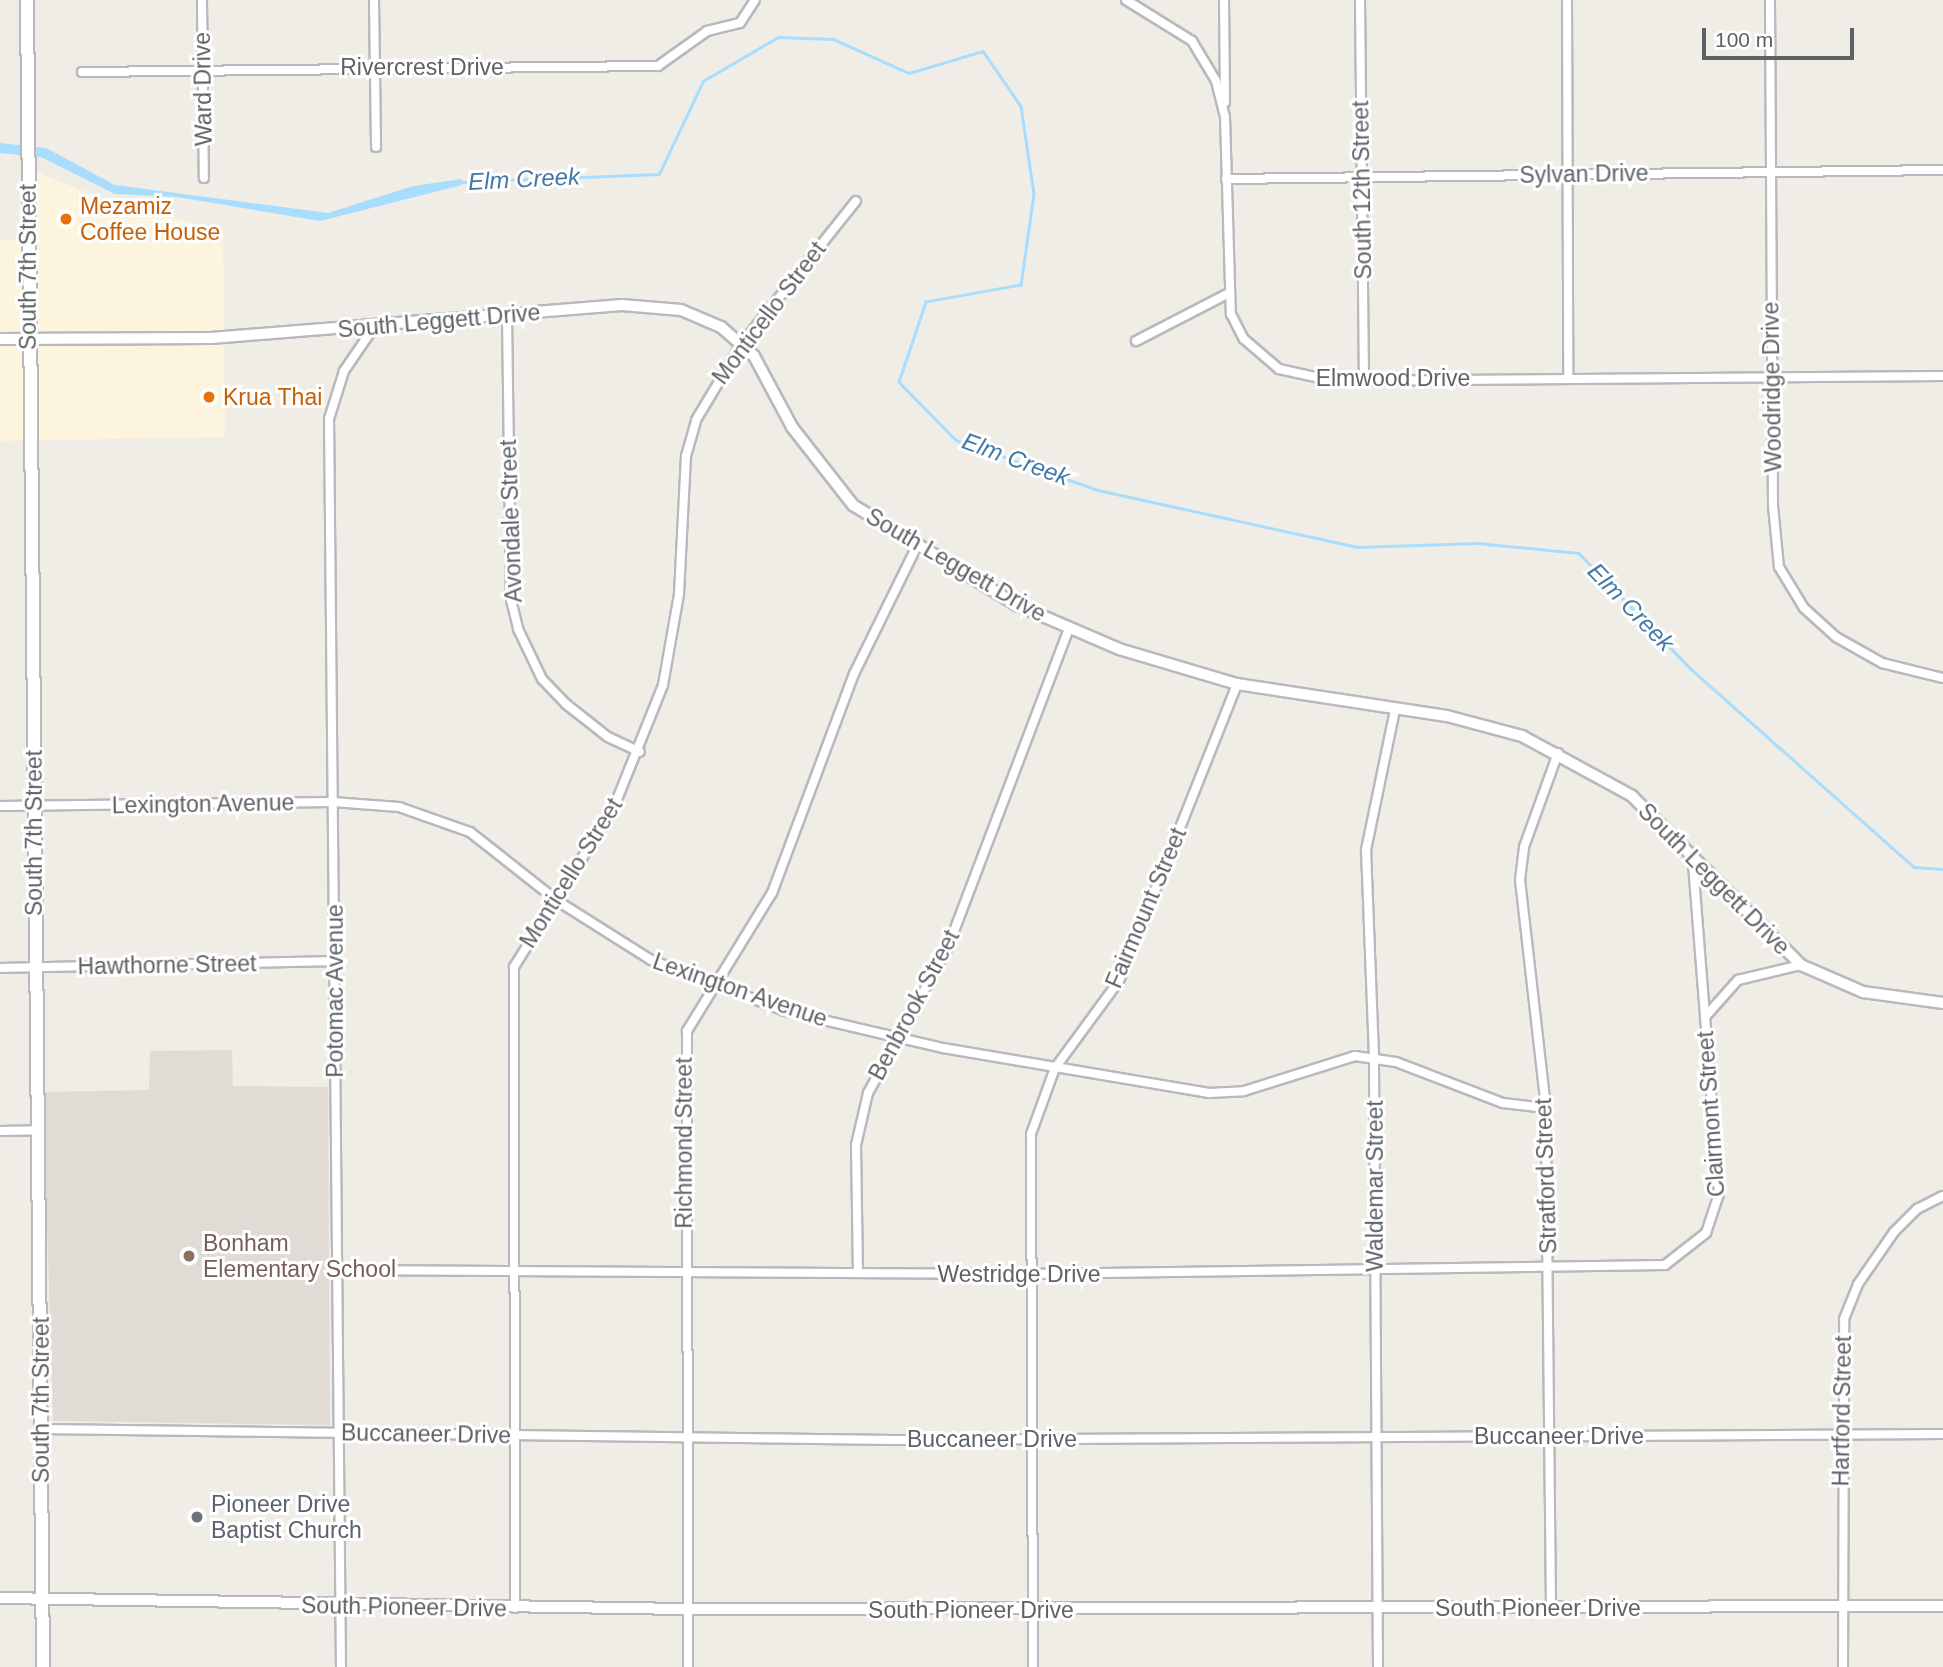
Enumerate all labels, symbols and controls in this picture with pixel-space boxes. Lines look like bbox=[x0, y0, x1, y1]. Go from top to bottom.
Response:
scale bar bbox=[1705, 14, 1857, 58]
text: 100 m bbox=[1715, 28, 1773, 51]
street label: Ward Drive bbox=[188, 32, 218, 146]
street label: Rivercrest Drive bbox=[340, 53, 504, 81]
street label: South 12th Street bbox=[1347, 100, 1377, 280]
street label: Sylvan Drive bbox=[1519, 159, 1649, 189]
water label: Elm Creek bbox=[467, 162, 581, 196]
street label: South 7th Street bbox=[14, 184, 42, 350]
place label: Mezamiz Coffee House bbox=[80, 192, 220, 246]
marker: Mezamiz Coffee House bbox=[58, 211, 74, 227]
street label: Monticello Street bbox=[706, 236, 832, 390]
street label: South Leggett Drive bbox=[337, 298, 541, 344]
street label: Woodridge Drive bbox=[1757, 301, 1787, 473]
street label: Elmwood Drive bbox=[1316, 364, 1470, 392]
place label: Krua Thai bbox=[223, 383, 323, 411]
marker: Krua Thai bbox=[201, 389, 217, 405]
water label: Elm Creek bbox=[958, 426, 1074, 492]
street label: Avondale Street bbox=[494, 439, 528, 603]
street label: South Leggett Drive bbox=[861, 502, 1051, 628]
water label: Elm Creek bbox=[1582, 557, 1680, 657]
street label: South 7th Street bbox=[20, 750, 48, 916]
street label: Lexington Avenue bbox=[111, 789, 295, 819]
street label: Monticello Street bbox=[514, 793, 628, 953]
street label: South Leggett Drive bbox=[1632, 797, 1796, 961]
street label: Fairmount Street bbox=[1100, 824, 1192, 992]
street label: Potomac Avenue bbox=[321, 904, 349, 1078]
street label: Benbrook Street bbox=[863, 925, 965, 1085]
street label: Lexington Avenue bbox=[649, 947, 831, 1033]
street label: Hawthorne Street bbox=[77, 950, 257, 980]
street label: Clairmont Street bbox=[1691, 1030, 1731, 1198]
street label: Richmond Street bbox=[670, 1057, 698, 1229]
street label: Stratford Street bbox=[1529, 1098, 1563, 1254]
street label: Waldemar Street bbox=[1361, 1100, 1389, 1272]
place label: Bonham Elementary School bbox=[203, 1229, 396, 1283]
marker: Bonham Elementary School bbox=[181, 1248, 197, 1264]
street label: Westridge Drive bbox=[937, 1260, 1101, 1288]
street label: South 7th Street bbox=[27, 1317, 55, 1483]
street label: Hartford Street bbox=[1827, 1335, 1857, 1487]
street label: Buccaneer Drive bbox=[341, 1419, 511, 1449]
street label: Buccaneer Drive bbox=[1474, 1422, 1644, 1450]
street label: Buccaneer Drive bbox=[907, 1425, 1077, 1453]
place label: Pioneer Drive Baptist Church bbox=[211, 1490, 362, 1544]
marker: Pioneer Drive Baptist Church bbox=[189, 1509, 205, 1525]
street label: South Pioneer Drive bbox=[301, 1591, 507, 1623]
street label: South Pioneer Drive bbox=[1435, 1594, 1641, 1622]
street label: South Pioneer Drive bbox=[868, 1596, 1074, 1624]

